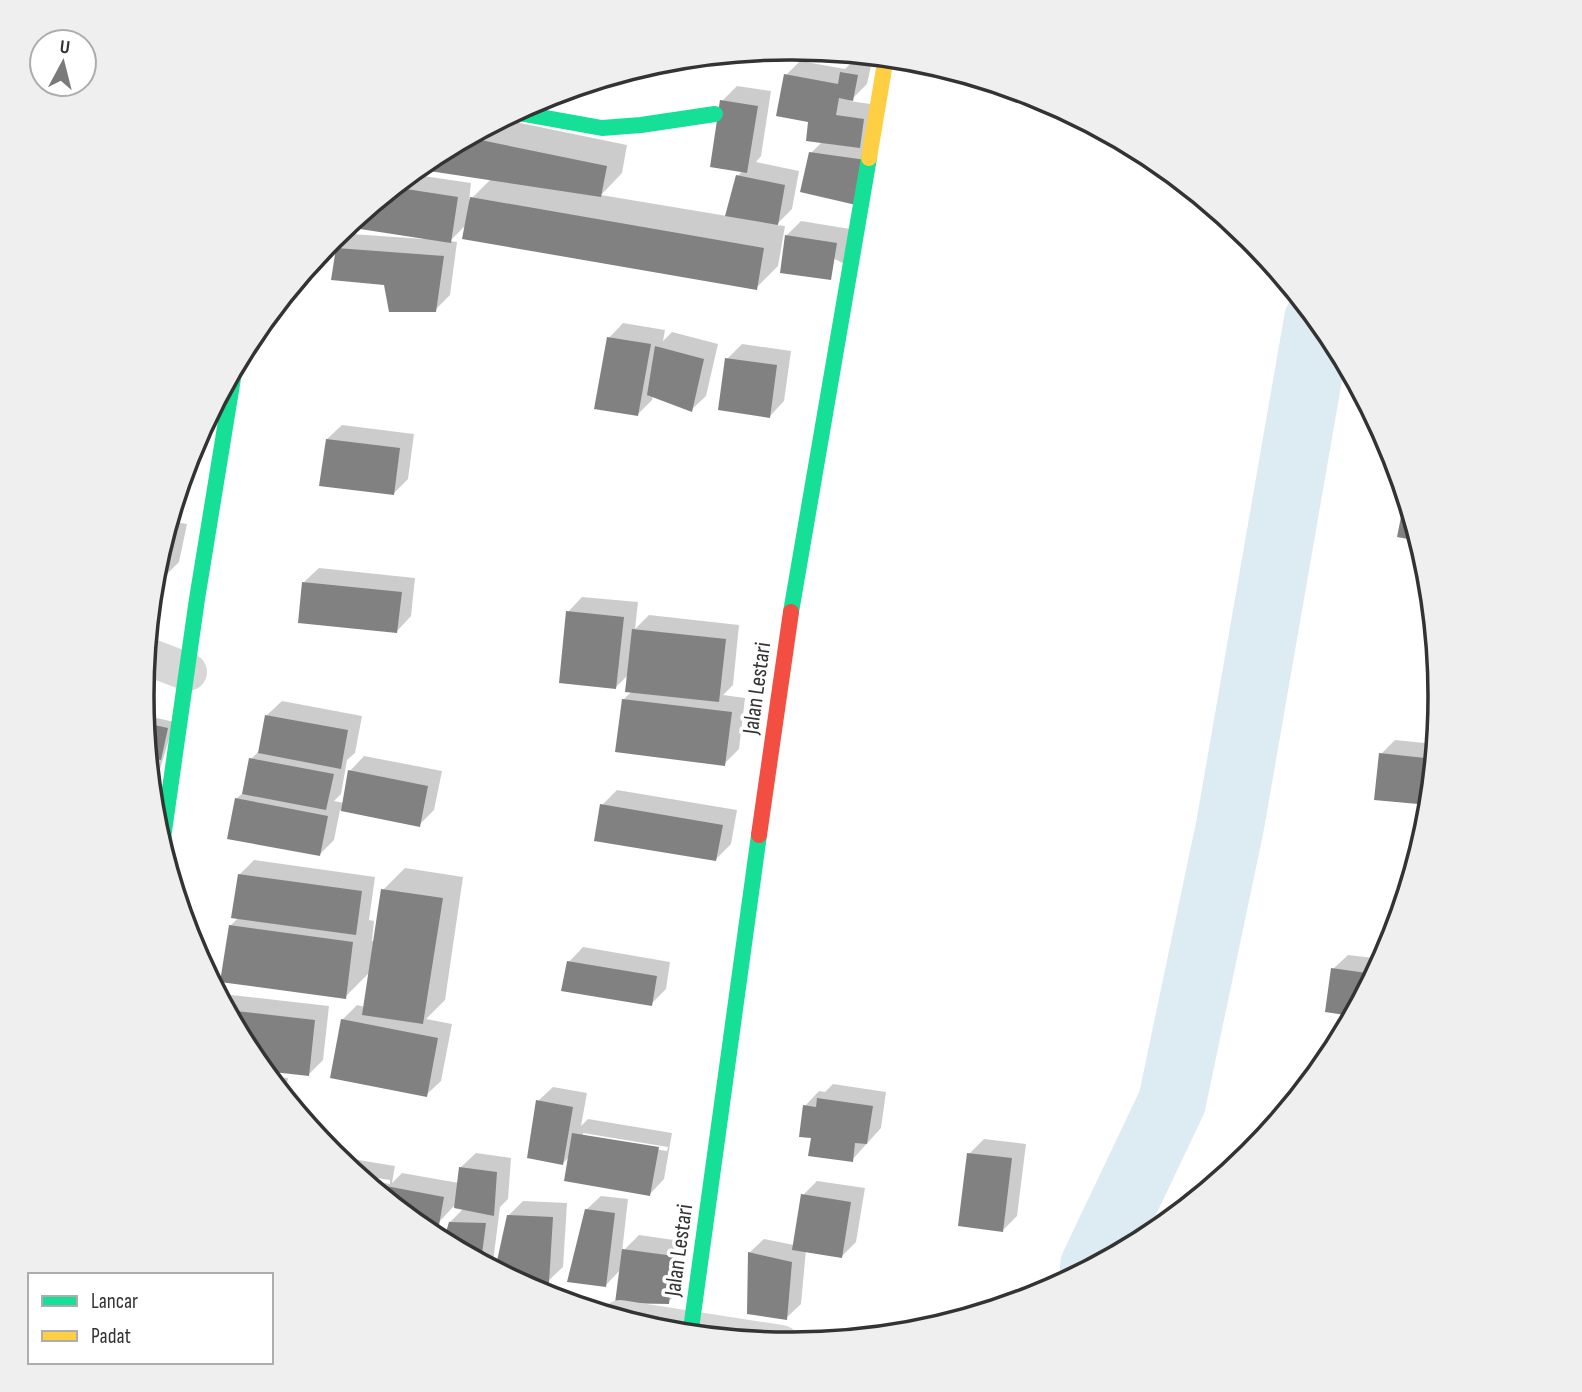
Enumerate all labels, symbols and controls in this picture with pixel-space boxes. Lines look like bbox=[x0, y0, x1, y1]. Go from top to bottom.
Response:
north arrow bbox=[28, 28, 98, 98]
text: U bbox=[59, 36, 71, 60]
street label: Jalan Lestari bbox=[737, 640, 777, 737]
street label: Jalan Lestari bbox=[659, 1202, 699, 1299]
legend bbox=[28, 1273, 273, 1364]
text: Lancar bbox=[91, 1289, 138, 1314]
text: Padat bbox=[91, 1324, 131, 1349]

